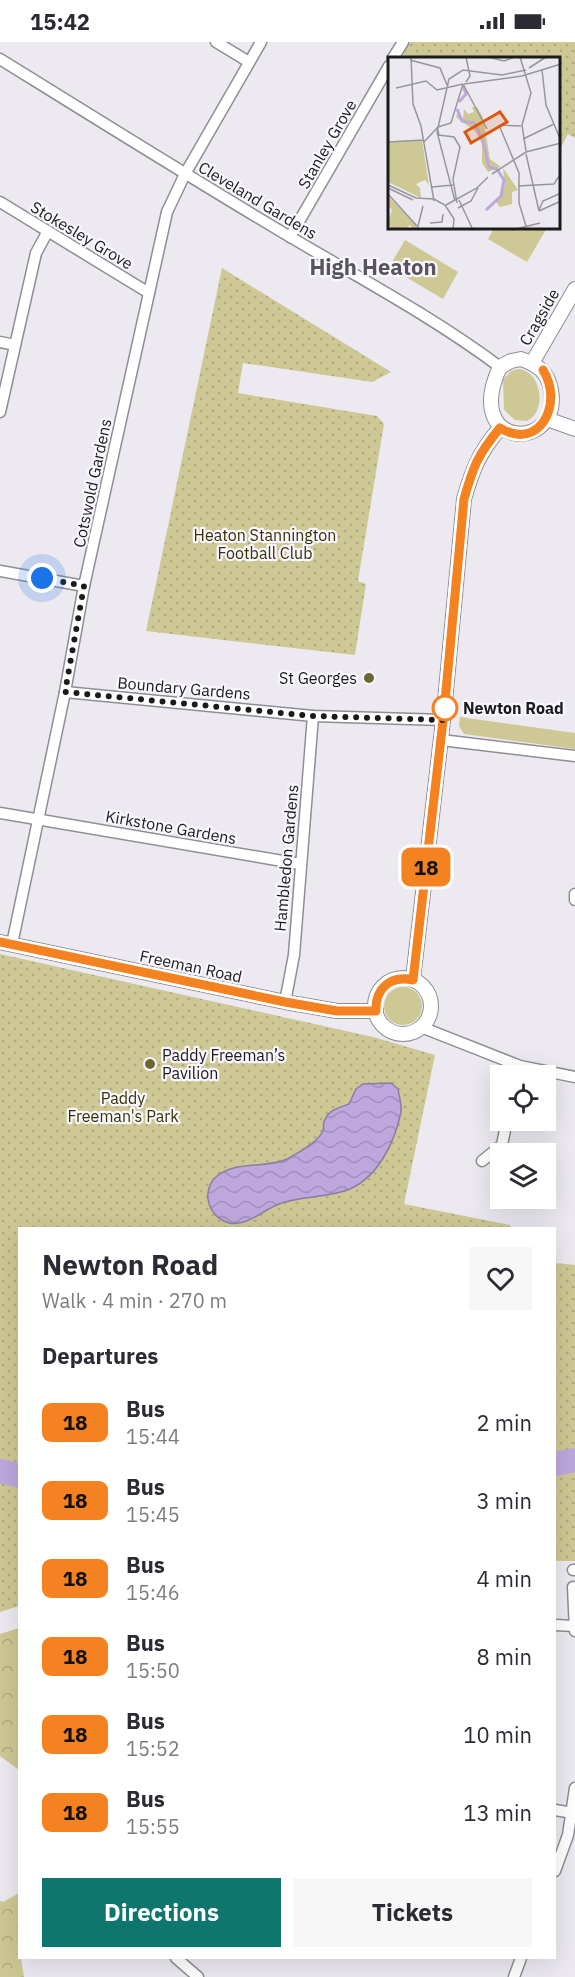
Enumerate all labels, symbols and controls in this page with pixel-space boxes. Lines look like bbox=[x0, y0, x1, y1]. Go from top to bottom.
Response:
text: 15:42 bbox=[30, 7, 90, 36]
inset map bbox=[388, 57, 560, 230]
street label: Stanley Grove bbox=[293, 96, 361, 192]
street label: Cleveland Gardens bbox=[195, 157, 321, 243]
street label: Stokesley Grove bbox=[27, 197, 137, 273]
district label: High Heaton bbox=[309, 252, 437, 281]
street label: Cragside bbox=[515, 285, 563, 349]
street label: Cotswold Gardens bbox=[69, 417, 115, 549]
park label: Heaton Stannington Football Club bbox=[194, 525, 336, 563]
your location bbox=[27, 563, 57, 593]
place label: St Georges bbox=[279, 668, 357, 688]
marker: St Georges bbox=[362, 671, 376, 685]
street label: Boundary Gardens bbox=[117, 672, 251, 704]
marker: Newton Road bbox=[432, 695, 458, 721]
place label: Newton Road bbox=[463, 698, 564, 718]
street label: Hambledon Gardens bbox=[270, 784, 302, 932]
street label: Kirkstone Gardens bbox=[104, 806, 238, 848]
line badge: 18 bbox=[399, 848, 453, 886]
text: 18 bbox=[413, 853, 439, 881]
street label: Freeman Road bbox=[138, 945, 244, 987]
place label: Paddy Freeman’s Pavilion bbox=[162, 1045, 285, 1083]
marker: Paddy Freeman’s Pavilion bbox=[143, 1057, 157, 1071]
map controls bbox=[490, 1065, 556, 1209]
button: locate bbox=[490, 1065, 556, 1131]
park label: Paddy Freeman's Park bbox=[67, 1088, 179, 1126]
button: layers bbox=[490, 1143, 556, 1209]
text: Newton Road bbox=[42, 1246, 218, 1283]
button: heart bbox=[469, 1247, 532, 1310]
text: Walk · 4 min · 270 m bbox=[42, 1287, 227, 1314]
text: Departures bbox=[42, 1341, 158, 1370]
text: Bus bbox=[126, 1394, 165, 1423]
text: 18 bbox=[62, 1408, 88, 1436]
text: 2 min bbox=[476, 1408, 532, 1437]
text: 15:44 bbox=[126, 1423, 180, 1450]
text: Bus bbox=[126, 1472, 165, 1501]
text: 18 bbox=[62, 1486, 88, 1514]
text: 3 min bbox=[476, 1486, 532, 1515]
text: 15:45 bbox=[126, 1501, 180, 1528]
text: Bus bbox=[126, 1550, 165, 1579]
text: 18 bbox=[62, 1564, 88, 1592]
text: 4 min bbox=[476, 1564, 532, 1593]
text: 15:46 bbox=[126, 1579, 180, 1606]
text: Bus bbox=[126, 1628, 165, 1657]
text: 18 bbox=[62, 1642, 88, 1670]
text: 8 min bbox=[476, 1642, 532, 1671]
text: 15:50 bbox=[126, 1657, 180, 1684]
text: Bus bbox=[126, 1706, 165, 1735]
text: 18 bbox=[62, 1720, 88, 1748]
text: 10 min bbox=[463, 1720, 532, 1749]
text: 15:52 bbox=[126, 1735, 180, 1762]
text: Bus bbox=[126, 1784, 165, 1813]
text: 18 bbox=[62, 1798, 88, 1826]
text: 13 min bbox=[463, 1798, 532, 1827]
text: 15:55 bbox=[126, 1813, 180, 1840]
button: Directions bbox=[42, 1878, 281, 1947]
button: Tickets bbox=[293, 1878, 532, 1947]

